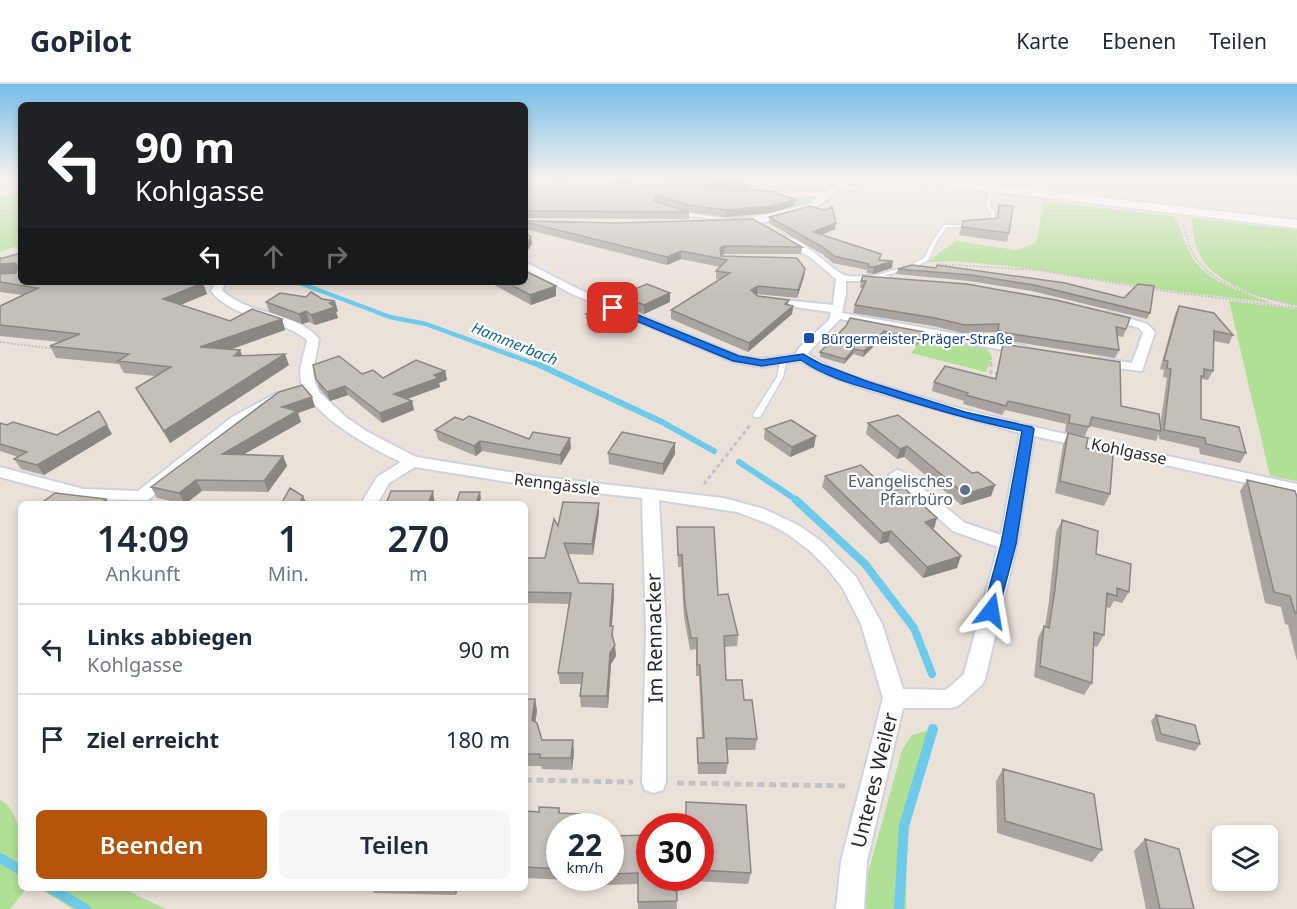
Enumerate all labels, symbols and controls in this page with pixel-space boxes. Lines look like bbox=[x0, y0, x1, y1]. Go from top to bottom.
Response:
text: GoPilot bbox=[30, 22, 132, 60]
text: Karte bbox=[1016, 27, 1069, 55]
text: Ebenen bbox=[1102, 27, 1176, 55]
text: Teilen bbox=[1209, 27, 1267, 55]
text: 90 m bbox=[135, 118, 235, 175]
icon: left bbox=[36, 126, 114, 204]
text: Kohlgasse bbox=[135, 172, 265, 209]
icon: left bbox=[194, 240, 227, 273]
icon: ahead bbox=[257, 240, 290, 273]
icon: right bbox=[320, 240, 353, 273]
pin bbox=[587, 282, 638, 333]
icon: arrive bbox=[596, 291, 629, 324]
water label: Hammerbach bbox=[469, 317, 561, 369]
place label: Bürgermeister-Präger-Straße bbox=[821, 329, 1013, 348]
marker: Bürgermeister-Präger-Straße bbox=[802, 331, 816, 345]
street label: Kohlgasse bbox=[1089, 432, 1169, 470]
street label: Renngässle bbox=[513, 468, 601, 500]
place label: Evangelisches Pfarrbüro bbox=[848, 470, 953, 510]
marker: Evangelisches Pfarrbüro bbox=[958, 483, 972, 497]
text: 14:09 bbox=[97, 514, 189, 563]
text: 1 bbox=[278, 514, 299, 563]
text: 270 bbox=[388, 514, 449, 563]
text: Ankunft bbox=[106, 560, 180, 587]
text: Min. bbox=[268, 560, 309, 587]
text: m bbox=[409, 560, 428, 587]
street label: Im Rennacker bbox=[639, 573, 669, 703]
position arrow bbox=[959, 579, 1023, 643]
text: Links abbiegen bbox=[87, 621, 253, 651]
icon: left bbox=[36, 633, 69, 666]
text: 90 m bbox=[459, 634, 510, 664]
text: Kohlgasse bbox=[87, 651, 183, 678]
street label: Unteres Weiler bbox=[844, 709, 904, 851]
icon: arrive bbox=[36, 723, 69, 756]
text: Ziel erreicht bbox=[87, 724, 219, 754]
text: 180 m bbox=[446, 724, 510, 754]
button: Beenden bbox=[36, 810, 267, 879]
button: Teilen bbox=[279, 810, 510, 879]
speed limit sign: 30 bbox=[636, 813, 714, 891]
text: 22 bbox=[568, 824, 602, 865]
map controls bbox=[1212, 825, 1278, 891]
button: layers bbox=[1212, 825, 1278, 891]
text: km/h bbox=[567, 857, 603, 877]

